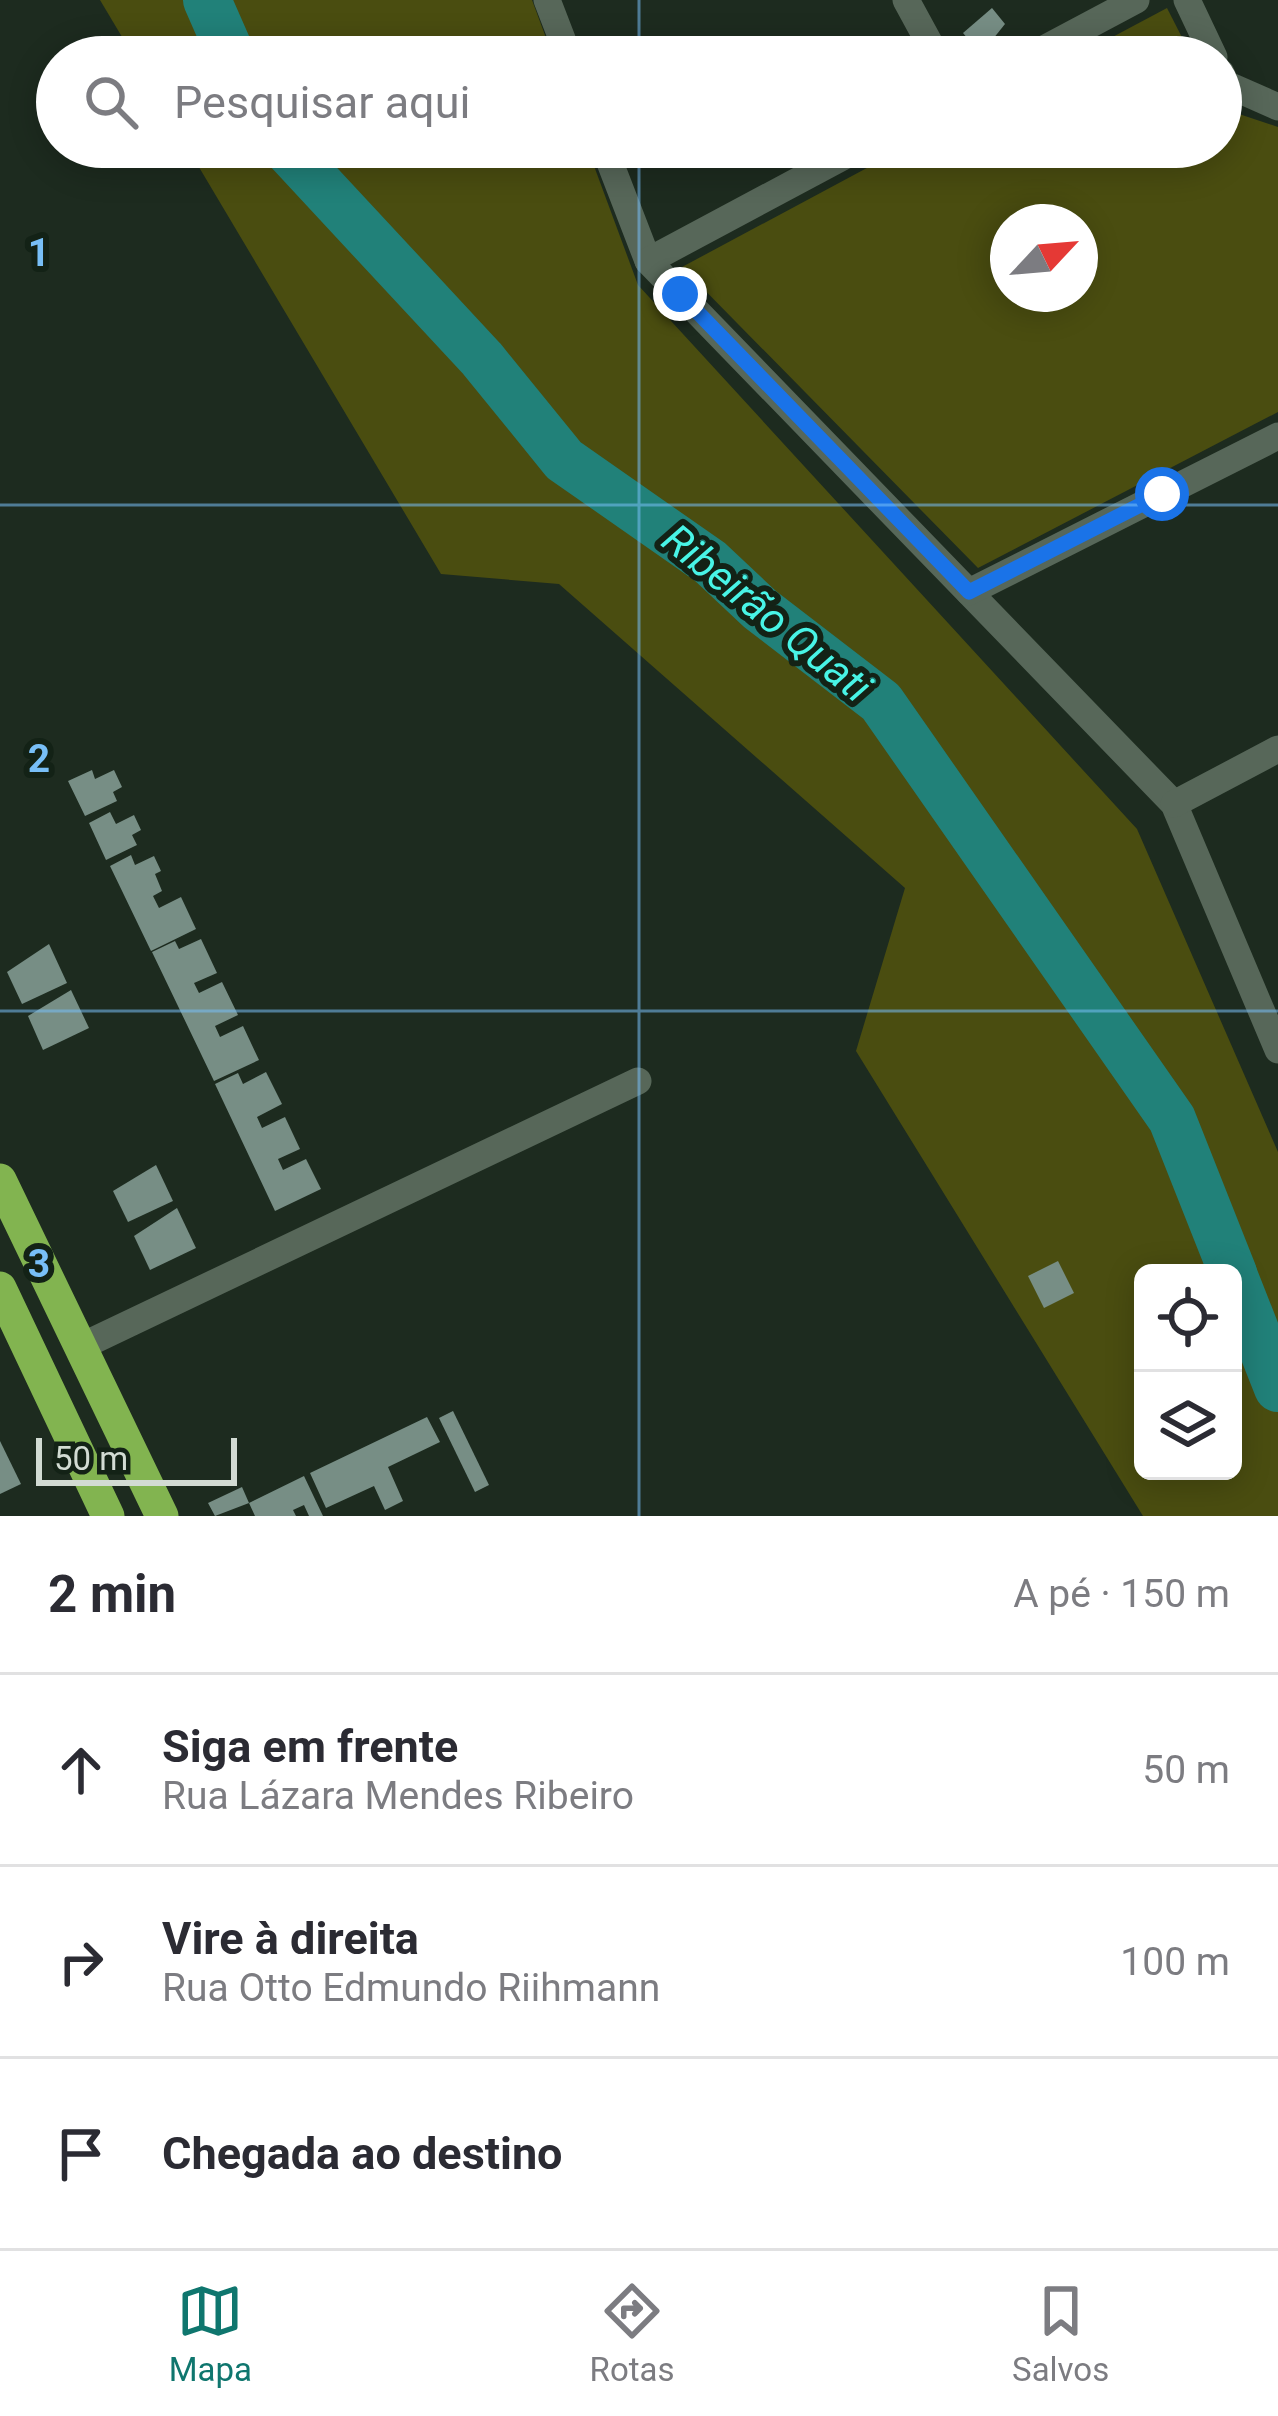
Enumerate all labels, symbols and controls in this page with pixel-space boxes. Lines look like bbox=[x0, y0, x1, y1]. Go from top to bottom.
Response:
search box bbox=[36, 36, 1242, 168]
icon: search bbox=[78, 69, 144, 135]
text: Pesquisar aqui bbox=[174, 76, 470, 129]
north arrow bbox=[990, 204, 1098, 312]
text: 1 bbox=[28, 230, 50, 276]
route end bbox=[653, 267, 707, 321]
route start bbox=[1135, 467, 1189, 521]
water label: Ribeirão Quati bbox=[653, 514, 881, 712]
text: 2 bbox=[28, 736, 50, 782]
text: 3 bbox=[28, 1241, 50, 1287]
map controls bbox=[1134, 1264, 1242, 1480]
button: locate bbox=[1134, 1264, 1242, 1372]
button: layers bbox=[1134, 1372, 1242, 1480]
scale bar bbox=[36, 1432, 237, 1485]
text: 50 m bbox=[54, 1439, 128, 1478]
text: 2 min bbox=[48, 1565, 176, 1624]
text: A pé · 150 m bbox=[1013, 1571, 1230, 1617]
text: Siga em frente bbox=[162, 1720, 458, 1773]
icon: ahead bbox=[48, 1737, 114, 1803]
text: 50 m bbox=[1142, 1747, 1230, 1793]
text: Rua Lázara Mendes Ribeiro bbox=[162, 1773, 634, 1819]
text: Vire à direita bbox=[162, 1912, 419, 1965]
icon: right bbox=[48, 1929, 114, 1995]
text: 100 m bbox=[1120, 1939, 1230, 1985]
text: Rua Otto Edmundo Riihmann bbox=[162, 1965, 660, 2011]
icon: arrive bbox=[48, 2121, 114, 2187]
text: Chegada ao destino bbox=[162, 2127, 563, 2180]
tab: Mapa bbox=[169, 2278, 252, 2389]
tab: Rotas bbox=[590, 2278, 675, 2389]
tab: Salvos bbox=[1012, 2278, 1109, 2389]

